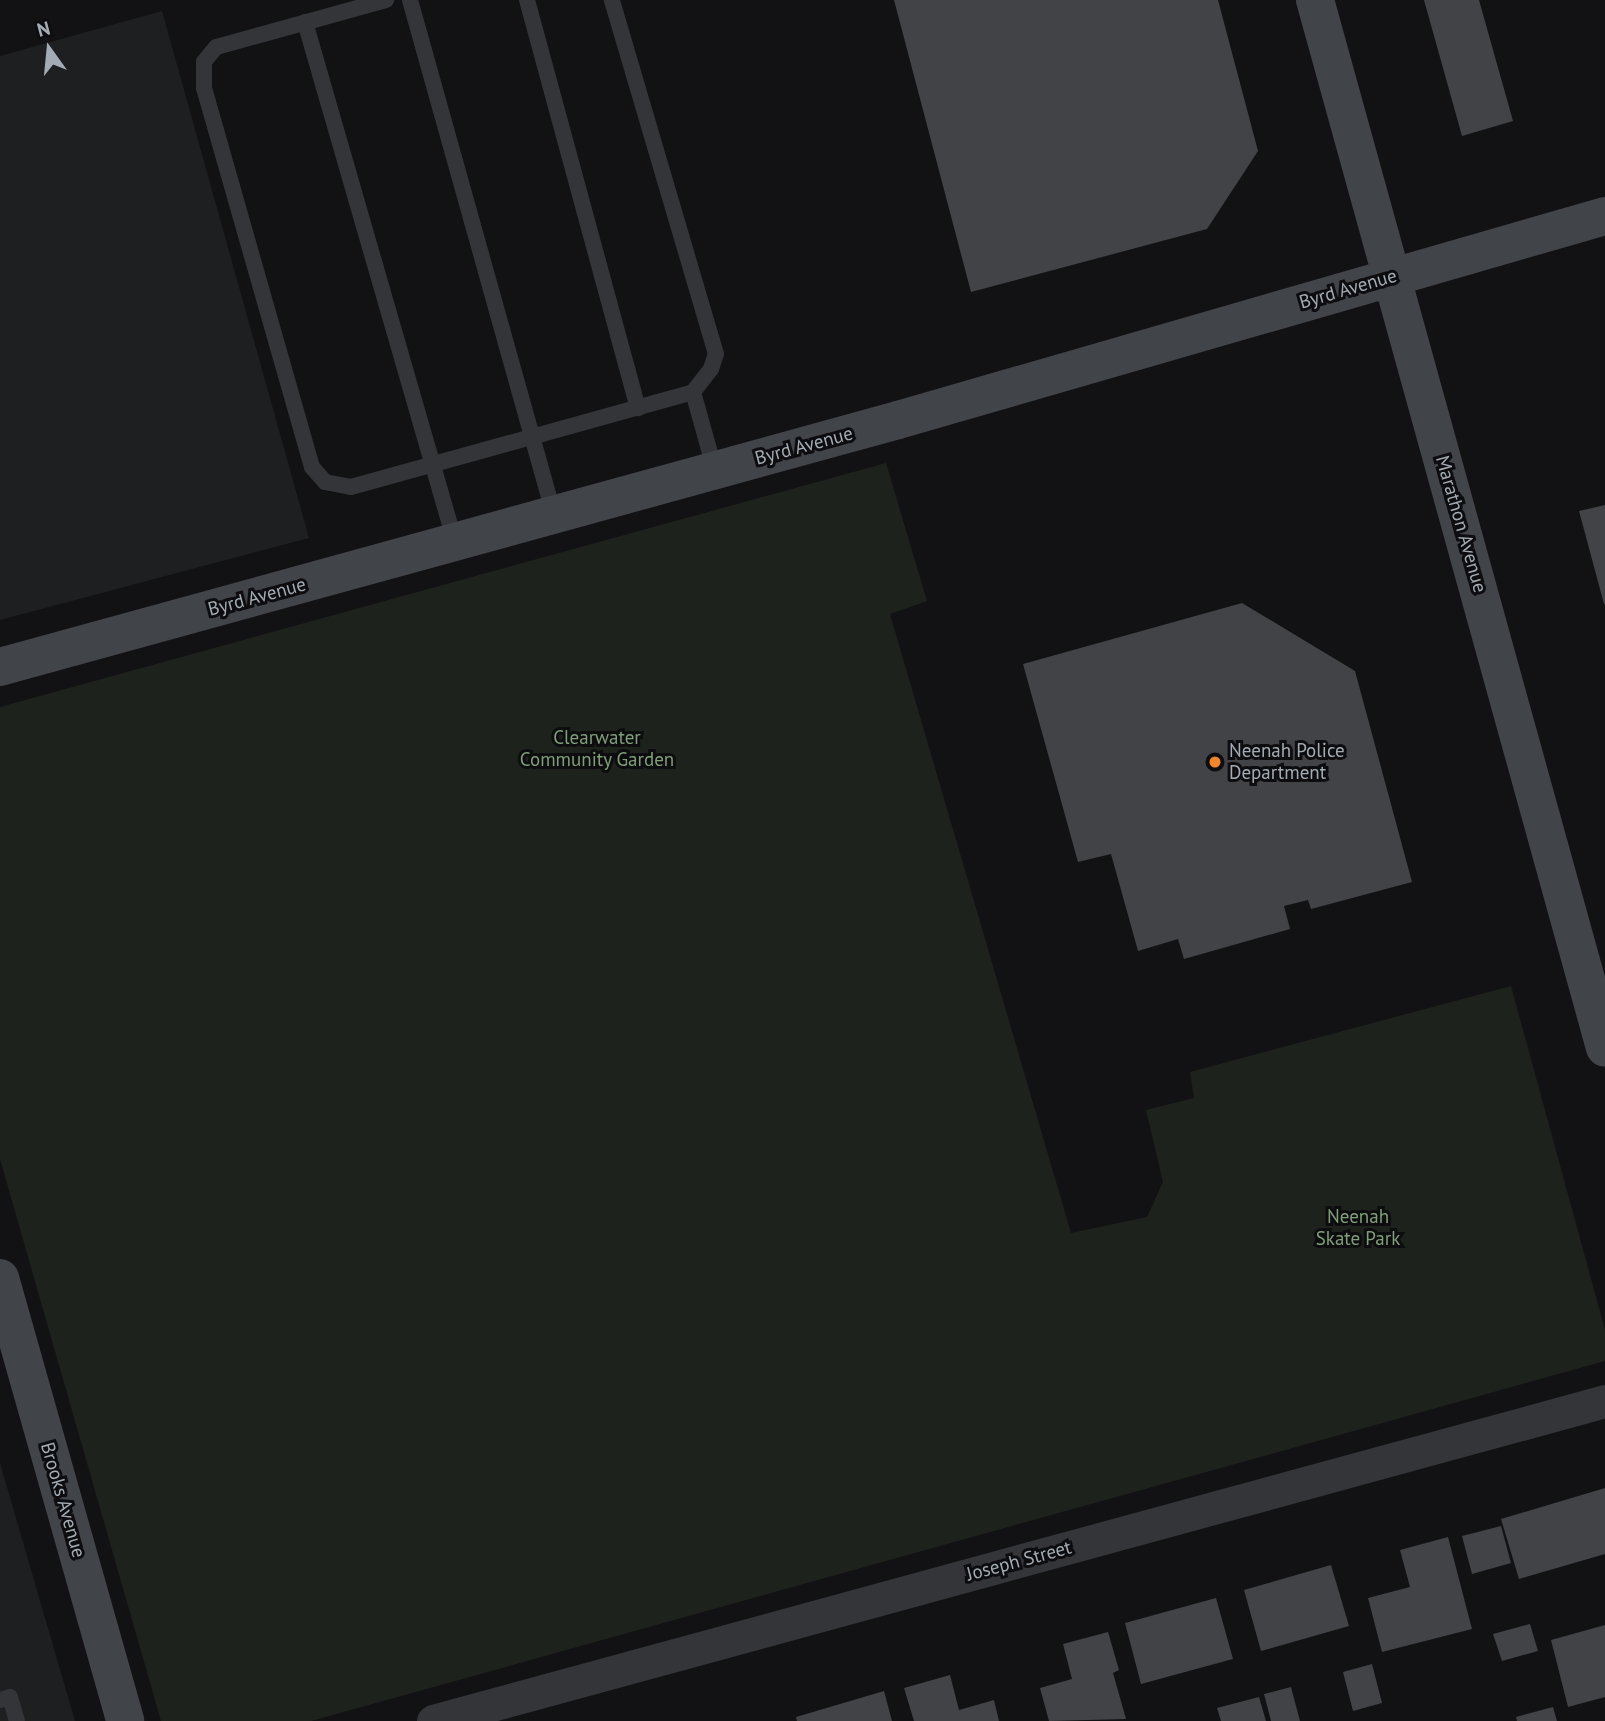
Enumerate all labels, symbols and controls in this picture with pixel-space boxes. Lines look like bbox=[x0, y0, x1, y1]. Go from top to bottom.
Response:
north arrow bbox=[14, 14, 84, 84]
text: N bbox=[34, 16, 53, 42]
street label: Byrd Avenue bbox=[1296, 264, 1400, 314]
street label: Byrd Avenue bbox=[752, 422, 856, 470]
street label: Marathon Avenue bbox=[1430, 453, 1492, 595]
street label: Byrd Avenue bbox=[205, 573, 309, 621]
park label: Clearwater Community Garden bbox=[519, 727, 675, 771]
place label: Neenah Police Department bbox=[1229, 740, 1345, 784]
marker: Neenah Police Department bbox=[1207, 754, 1223, 770]
park label: Neenah Skate Park bbox=[1316, 1206, 1400, 1250]
street label: Brooks Avenue bbox=[36, 1439, 90, 1561]
street label: Joseph Street bbox=[964, 1536, 1074, 1586]

